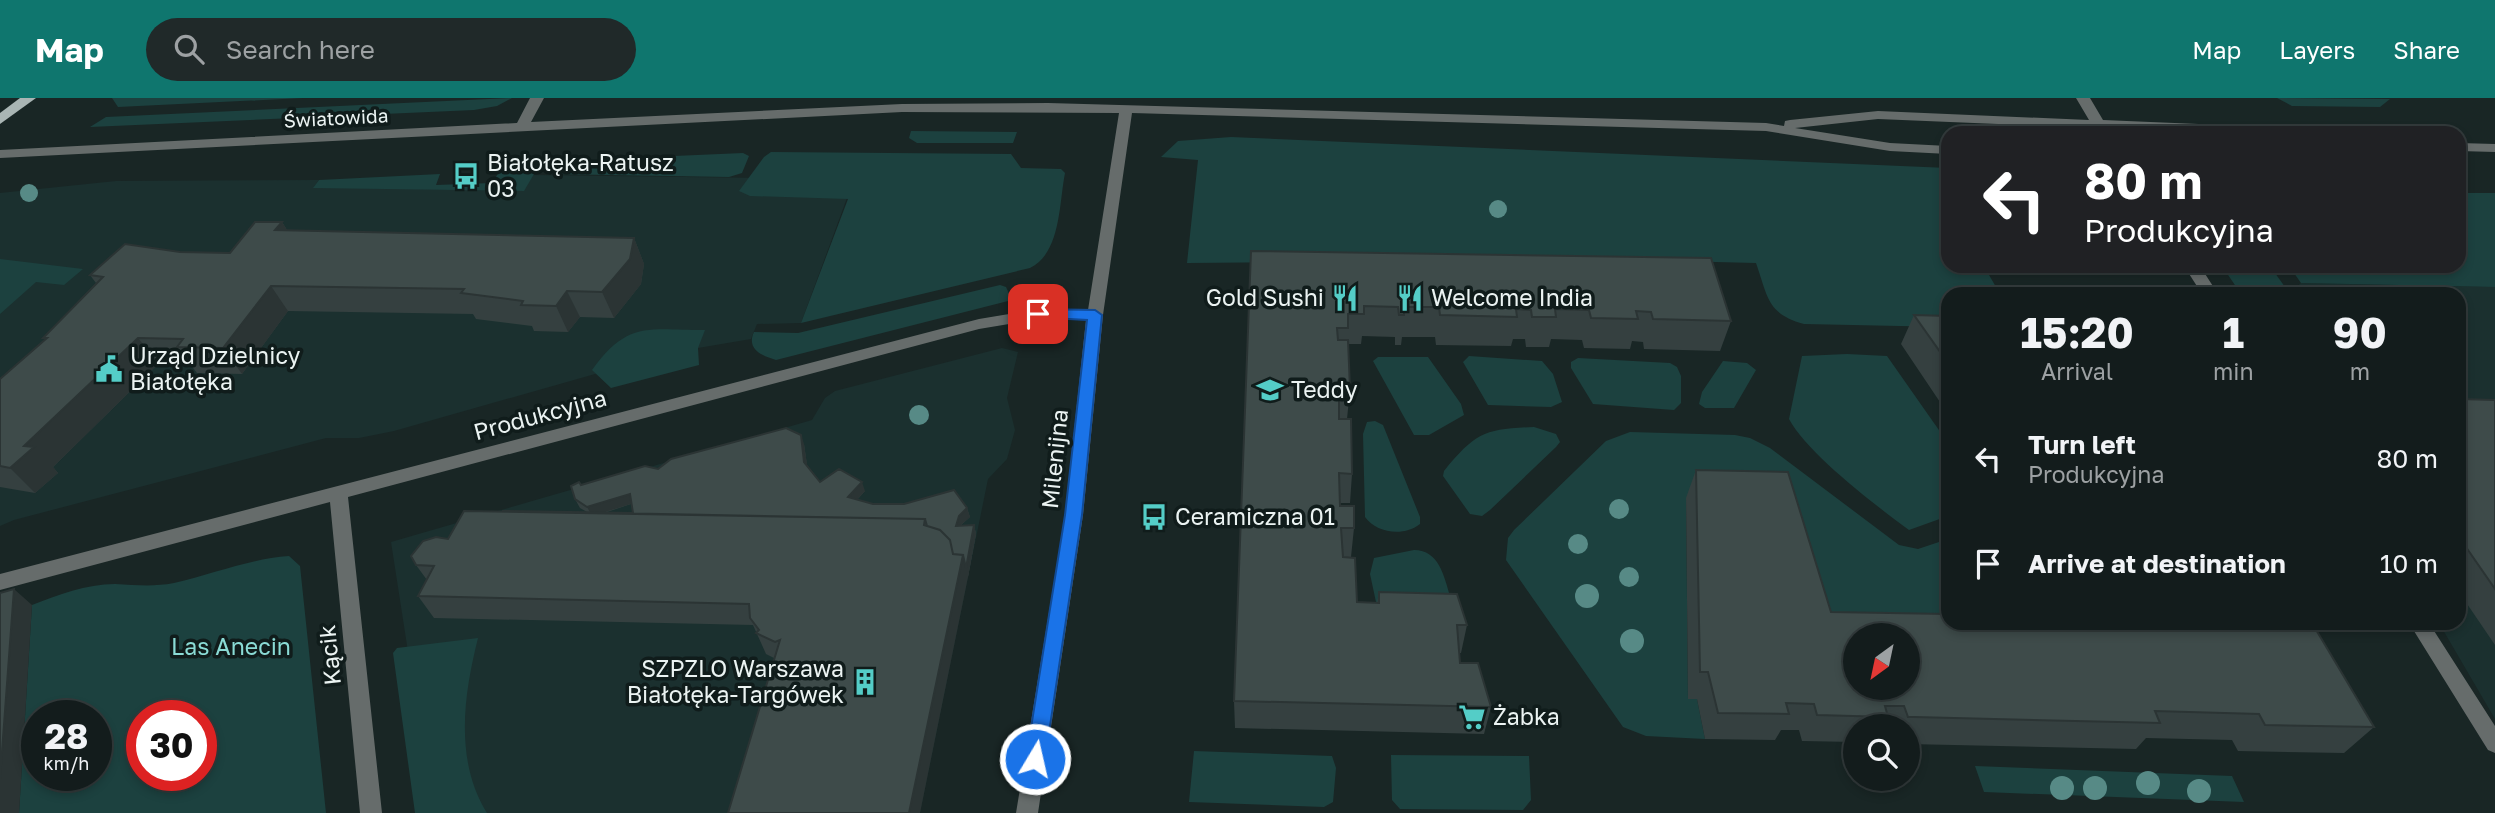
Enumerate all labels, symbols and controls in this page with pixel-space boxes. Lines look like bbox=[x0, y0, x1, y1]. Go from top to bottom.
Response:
search box bbox=[146, 18, 636, 81]
text: Map bbox=[35, 30, 104, 69]
icon: search bbox=[170, 30, 208, 68]
text: Search here bbox=[226, 34, 375, 65]
text: Map bbox=[2192, 35, 2241, 64]
text: Layers bbox=[2279, 35, 2355, 64]
text: Share bbox=[2393, 35, 2460, 64]
street label: Światowida bbox=[283, 103, 389, 132]
place label: Białołęka-Ratusz 03 bbox=[487, 148, 674, 202]
text: 80 m bbox=[2084, 151, 2202, 210]
icon: left bbox=[1969, 154, 2060, 245]
bus stop icon: Białołęka-Ratusz 03 bbox=[451, 161, 481, 191]
text: Produkcyjna bbox=[2084, 211, 2274, 249]
place label: Gold Sushi bbox=[1206, 283, 1324, 311]
restaurant icon: Gold Sushi bbox=[1330, 283, 1360, 313]
restaurant icon: Welcome India bbox=[1395, 283, 1425, 313]
place label: Welcome India bbox=[1431, 283, 1593, 311]
pin bbox=[1008, 284, 1068, 344]
icon: arrive bbox=[1019, 295, 1057, 333]
text: 15:20 bbox=[2020, 307, 2134, 357]
text: 1 bbox=[2222, 307, 2244, 357]
text: 90 bbox=[2333, 307, 2387, 357]
place label: Urząd Dzielnicy Białołęka bbox=[130, 341, 300, 395]
public building icon: Urząd Dzielnicy Białołęka bbox=[94, 354, 124, 384]
text: Arrival bbox=[2041, 357, 2113, 385]
text: min bbox=[2213, 357, 2254, 385]
text: m bbox=[2350, 357, 2370, 385]
school or university icon: Teddy bbox=[1255, 375, 1285, 405]
place label: Teddy bbox=[1291, 375, 1358, 403]
street label: Produkcyjna bbox=[470, 383, 609, 445]
street label: Milenijna bbox=[1035, 408, 1073, 510]
text: Turn left bbox=[2028, 429, 2136, 460]
icon: left bbox=[1969, 440, 2007, 478]
text: 80 m bbox=[2377, 443, 2438, 474]
text: Produkcyjna bbox=[2028, 460, 2164, 488]
bus stop icon: Ceramiczna 01 bbox=[1139, 502, 1169, 532]
place label: Ceramiczna 01 bbox=[1175, 502, 1335, 530]
icon: arrive bbox=[1969, 545, 2007, 583]
text: Arrive at destination bbox=[2028, 548, 2286, 579]
text: 10 m bbox=[2380, 548, 2438, 579]
north arrow bbox=[1843, 623, 1920, 700]
map controls bbox=[1843, 623, 1920, 791]
street label: Kącik bbox=[312, 624, 346, 687]
park label: Las Anecin bbox=[171, 632, 291, 660]
place label: SZPZLO Warszawa Białołęka-Targówek bbox=[627, 654, 844, 708]
building icon: SZPZLO Warszawa Białołęka-Targówek bbox=[850, 667, 880, 697]
speed limit sign: 30 bbox=[126, 700, 217, 791]
supermarket icon: Żabka bbox=[1457, 702, 1487, 732]
place label: Żabka bbox=[1493, 702, 1560, 730]
button: search bbox=[1843, 714, 1920, 791]
text: 28 bbox=[45, 715, 88, 757]
position arrow bbox=[998, 722, 1072, 796]
text: km/h bbox=[44, 752, 89, 774]

